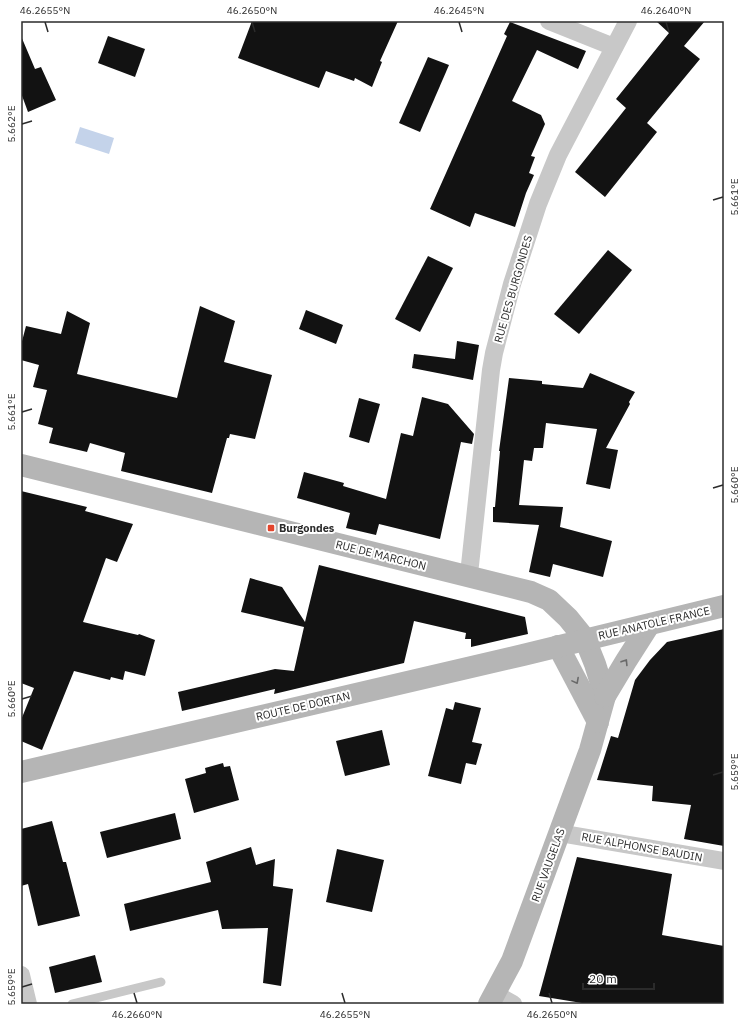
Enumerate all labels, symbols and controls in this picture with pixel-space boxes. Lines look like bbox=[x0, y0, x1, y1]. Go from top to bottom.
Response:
text: 46.2655°N bbox=[20, 4, 70, 17]
text: 46.2650°N bbox=[227, 4, 277, 17]
text: 46.2645°N bbox=[434, 4, 484, 17]
text: 46.2640°N bbox=[641, 4, 691, 17]
text: 5.662°E bbox=[5, 105, 18, 143]
text: 5.661°E bbox=[728, 178, 741, 216]
street label: RUE DES BURGONDES bbox=[491, 234, 535, 344]
text: 5.661°E bbox=[5, 393, 18, 431]
text: 5.660°E bbox=[728, 466, 741, 504]
place label: Burgondes bbox=[279, 521, 335, 535]
marker: Burgondes bbox=[266, 523, 276, 533]
street label: RUE DE MARCHON bbox=[334, 537, 428, 573]
street label: RUE ANATOLE FRANCE bbox=[597, 603, 711, 643]
one-way arrow bbox=[620, 659, 628, 666]
one-way arrow bbox=[571, 677, 579, 684]
text: 5.660°E bbox=[5, 680, 18, 718]
street label: ROUTE DE DORTAN bbox=[255, 688, 351, 724]
text: 5.659°E bbox=[728, 753, 741, 791]
street label: RUE VAUGELAS bbox=[528, 826, 568, 904]
street label: RUE ALPHONSE BAUDIN bbox=[581, 829, 703, 865]
scale bar bbox=[583, 965, 654, 991]
text: 5.659°E bbox=[5, 968, 18, 1006]
text: 20 m bbox=[589, 971, 617, 986]
text: 46.2660°N bbox=[112, 1008, 162, 1021]
text: 46.2655°N bbox=[320, 1008, 370, 1021]
text: 46.2650°N bbox=[527, 1008, 577, 1021]

